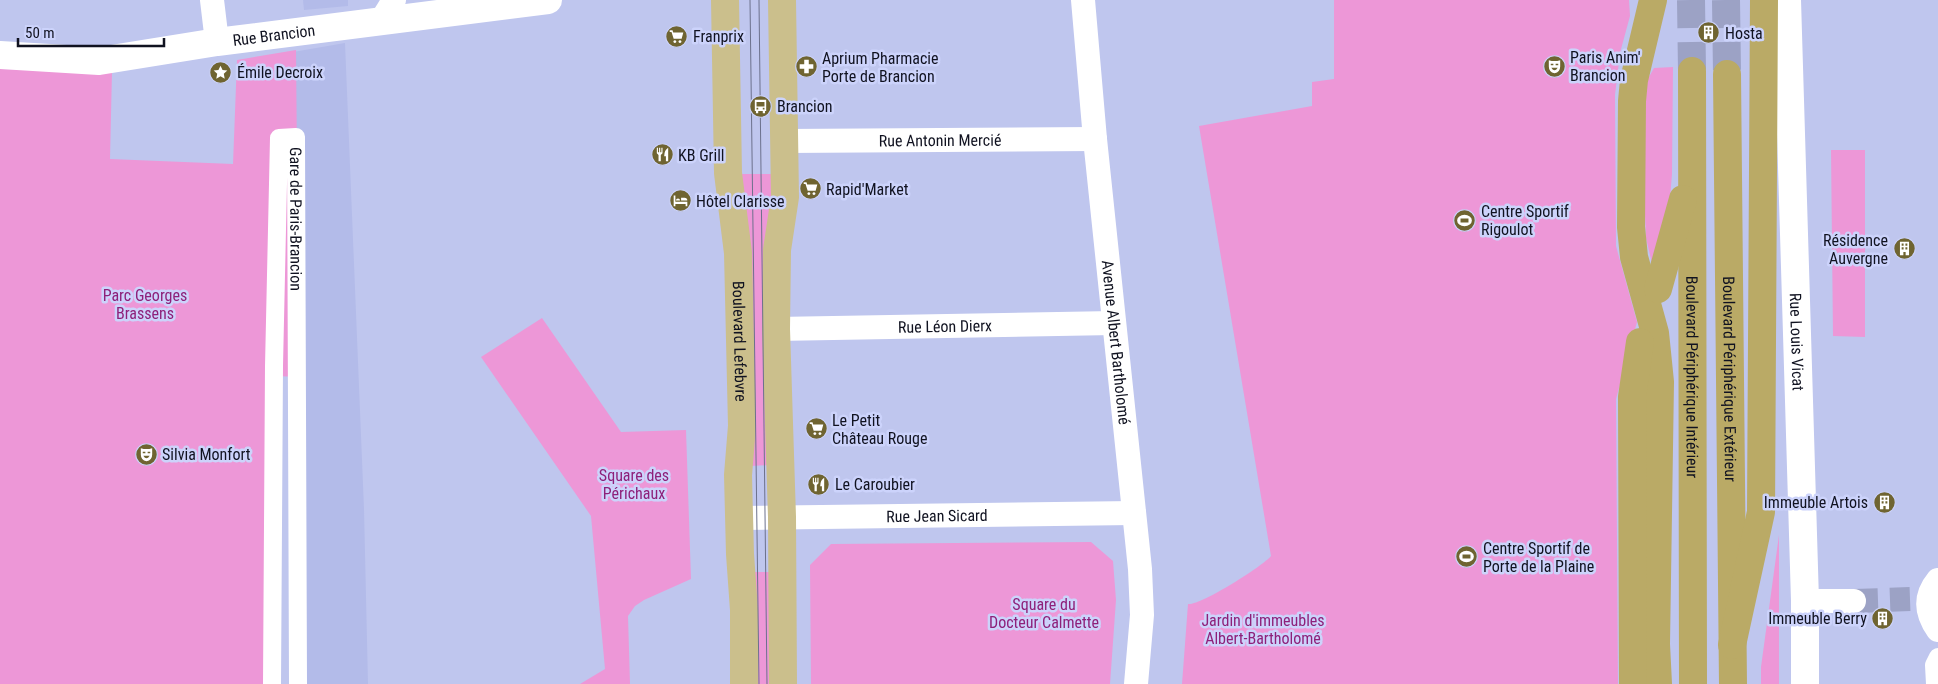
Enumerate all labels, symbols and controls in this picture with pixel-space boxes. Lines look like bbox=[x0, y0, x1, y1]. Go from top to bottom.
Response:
scale bar bbox=[18, 15, 164, 47]
street label: Rue Brancion bbox=[232, 21, 316, 50]
building icon: Hosta bbox=[1697, 21, 1721, 45]
text: 50 m bbox=[25, 24, 55, 42]
supermarket icon: Franprix bbox=[665, 24, 689, 48]
place label: Hosta bbox=[1725, 24, 1763, 43]
place label: Franprix bbox=[693, 27, 744, 46]
place label: Paris Anim' Brancion bbox=[1570, 48, 1641, 85]
place label: Aprium Pharmacie Porte de Brancion bbox=[822, 49, 939, 86]
theatre icon: Paris Anim' Brancion bbox=[1542, 54, 1566, 78]
pharmacy icon: Aprium Pharmacie Porte de Brancion bbox=[794, 55, 818, 79]
place icon: Émile Decroix bbox=[209, 60, 233, 84]
place label: Émile Decroix bbox=[237, 63, 323, 82]
bus stop icon: Brancion bbox=[749, 94, 773, 118]
place label: Brancion bbox=[777, 97, 833, 116]
street label: Rue Antonin Mercié bbox=[879, 131, 1001, 150]
restaurant icon: KB Grill bbox=[650, 143, 674, 167]
place label: KB Grill bbox=[678, 146, 724, 165]
street label: Gare de Paris-Brancion bbox=[286, 147, 306, 291]
supermarket icon: Rapid'Market bbox=[798, 177, 822, 201]
place label: Rapid'Market bbox=[826, 180, 909, 199]
hotel icon: Hôtel Clarisse bbox=[668, 189, 692, 213]
place label: Hôtel Clarisse bbox=[696, 192, 785, 211]
place label: Centre Sportif Rigoulot bbox=[1481, 202, 1569, 239]
sports icon: Centre Sportif Rigoulot bbox=[1453, 208, 1477, 232]
place label: Résidence Auvergne bbox=[1823, 231, 1888, 268]
building icon: Résidence Auvergne bbox=[1892, 237, 1916, 261]
street label: Avenue Albert Bartholomé bbox=[1098, 259, 1134, 426]
street label: Boulevard Périphérique Intérieur bbox=[1682, 276, 1702, 478]
street label: Boulevard Périphérique Extérieur bbox=[1719, 276, 1740, 482]
street label: Boulevard Lefebvre bbox=[729, 281, 750, 402]
park label: Parc Georges Brassens bbox=[103, 286, 187, 323]
street label: Rue Louis Vicat bbox=[1786, 293, 1808, 391]
street label: Rue Léon Dierx bbox=[898, 316, 992, 337]
place label: Le Petit Château Rouge bbox=[832, 411, 927, 448]
supermarket icon: Le Petit Château Rouge bbox=[804, 417, 828, 441]
theatre icon: Silvia Monfort bbox=[134, 442, 158, 466]
place label: Silvia Monfort bbox=[162, 445, 251, 464]
park label: Square des Périchaux bbox=[599, 466, 669, 503]
restaurant icon: Le Caroubier bbox=[807, 472, 831, 496]
place label: Le Caroubier bbox=[835, 475, 915, 494]
building icon: Immeuble Artois bbox=[1872, 490, 1896, 514]
place label: Immeuble Artois bbox=[1764, 493, 1868, 512]
street label: Rue Jean Sicard bbox=[886, 506, 988, 526]
place label: Centre Sportif de Porte de la Plaine bbox=[1483, 539, 1594, 576]
sports icon: Centre Sportif de Porte de la Plaine bbox=[1455, 545, 1479, 569]
park label: Square du Docteur Calmette bbox=[989, 595, 1099, 632]
building icon: Immeuble Berry bbox=[1871, 606, 1895, 630]
place label: Immeuble Berry bbox=[1768, 609, 1867, 628]
park label: Jardin d'immeubles Albert-Bartholomé bbox=[1201, 611, 1325, 648]

